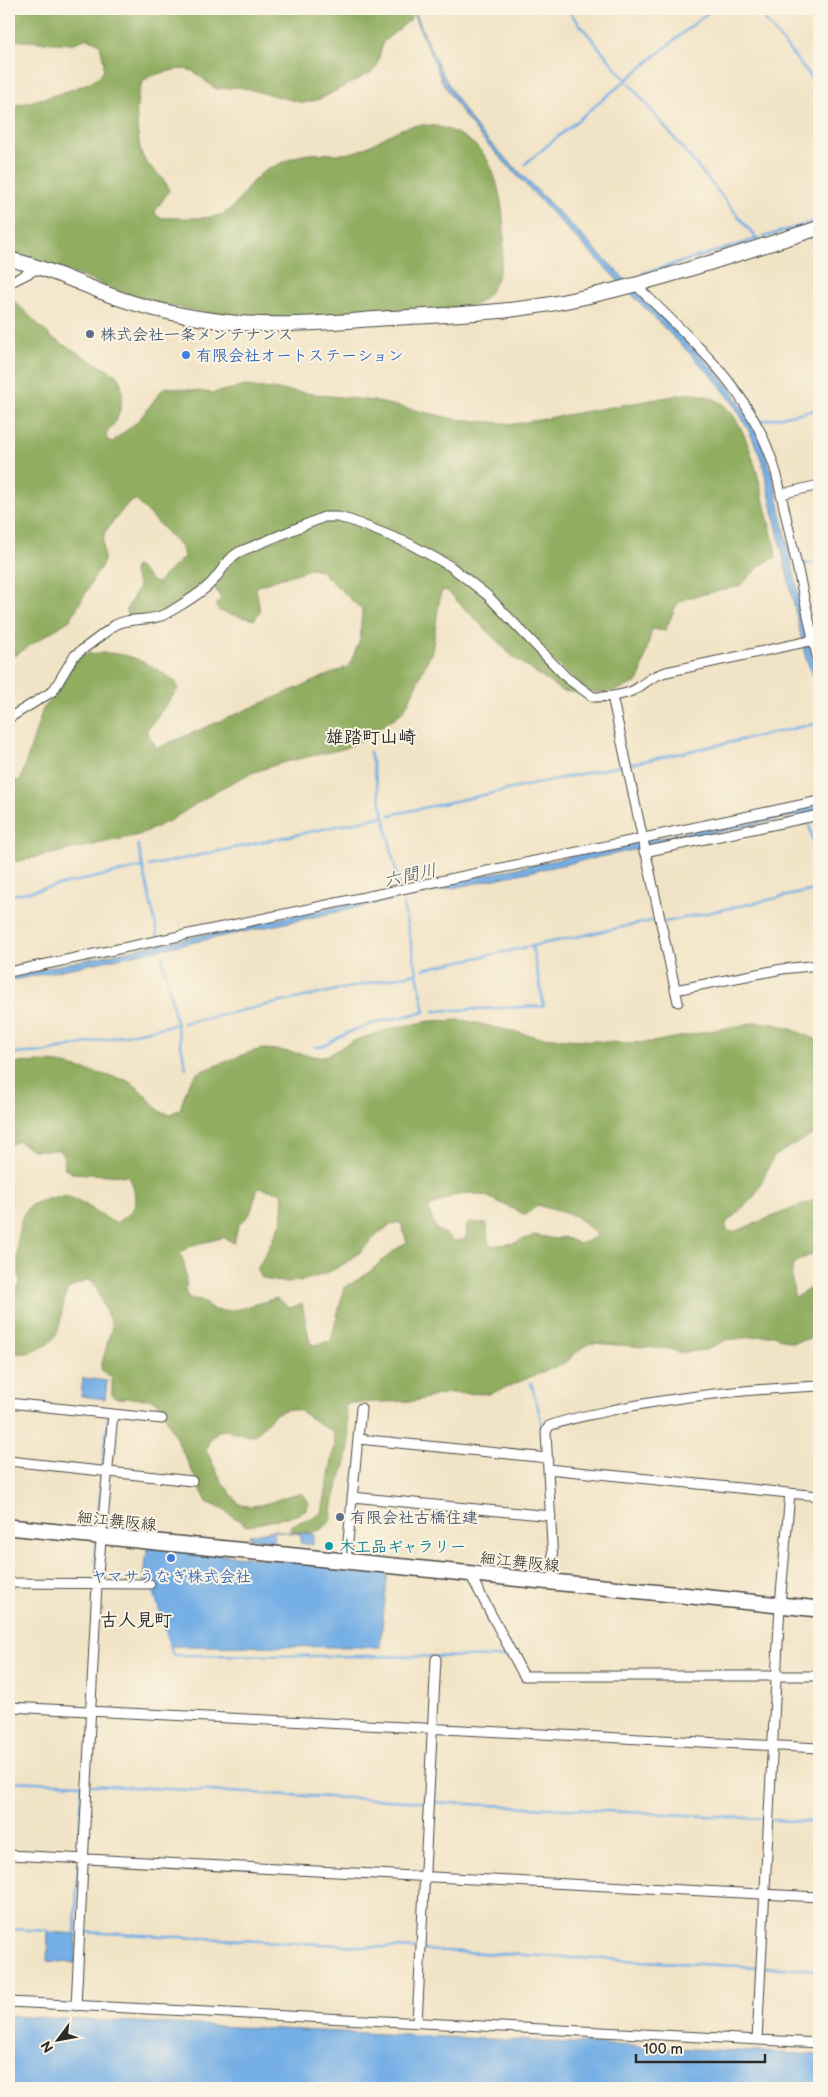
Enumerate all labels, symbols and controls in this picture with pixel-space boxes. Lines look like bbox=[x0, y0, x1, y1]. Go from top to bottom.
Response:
place label: 株式会社一条メンテナンス bbox=[100, 326, 293, 345]
marker: 株式会社一条メンテナンス bbox=[84, 328, 96, 340]
place label: 有限会社オートステーション bbox=[196, 347, 404, 366]
marker: 有限会社オートステーション bbox=[180, 349, 192, 361]
district label: 雄踏町山崎 bbox=[326, 727, 416, 748]
water label: 六間川 bbox=[382, 860, 439, 891]
street label: 細江舞阪線 bbox=[76, 1508, 158, 1535]
place label: 有限会社古橋住建 bbox=[350, 1509, 478, 1528]
marker: 有限会社古橋住建 bbox=[334, 1511, 346, 1523]
place label: 木工品ギャラリー bbox=[339, 1538, 466, 1557]
marker: 木工品ギャラリー bbox=[323, 1540, 335, 1552]
street label: 細江舞阪線 bbox=[479, 1549, 561, 1576]
marker: ヤマサうなぎ株式会社 bbox=[165, 1552, 177, 1564]
place label: ヤマサうなぎ株式会社 bbox=[91, 1568, 251, 1587]
district label: 古人見町 bbox=[100, 1610, 172, 1631]
north arrow bbox=[32, 2014, 82, 2064]
scale bar bbox=[636, 2032, 764, 2064]
text: N bbox=[37, 2038, 57, 2056]
text: 100 m bbox=[643, 2040, 683, 2059]

